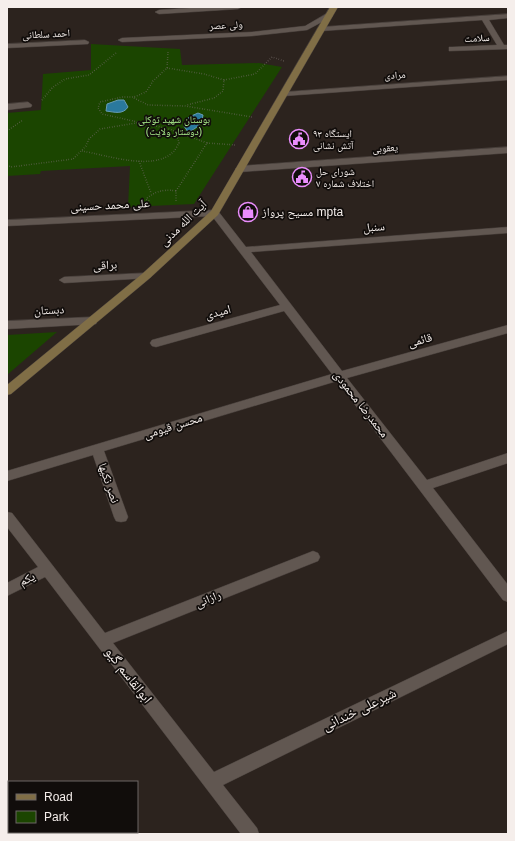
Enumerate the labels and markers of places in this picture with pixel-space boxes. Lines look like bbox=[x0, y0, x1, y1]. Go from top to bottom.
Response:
public building icon: ایستگاه ۹۳ آتش نشانی bbox=[288, 128, 310, 150]
place label: ایستگاه ۹۳ آتش نشانی bbox=[313, 128, 354, 152]
public building icon: شورای حل اختلاف شماره ۷ bbox=[291, 166, 313, 188]
place label: شورای حل اختلاف شماره ۷ bbox=[316, 166, 374, 189]
shop icon: مسیح پرواز mpta bbox=[237, 201, 259, 223]
place label: مسیح پرواز mpta bbox=[261, 205, 343, 219]

